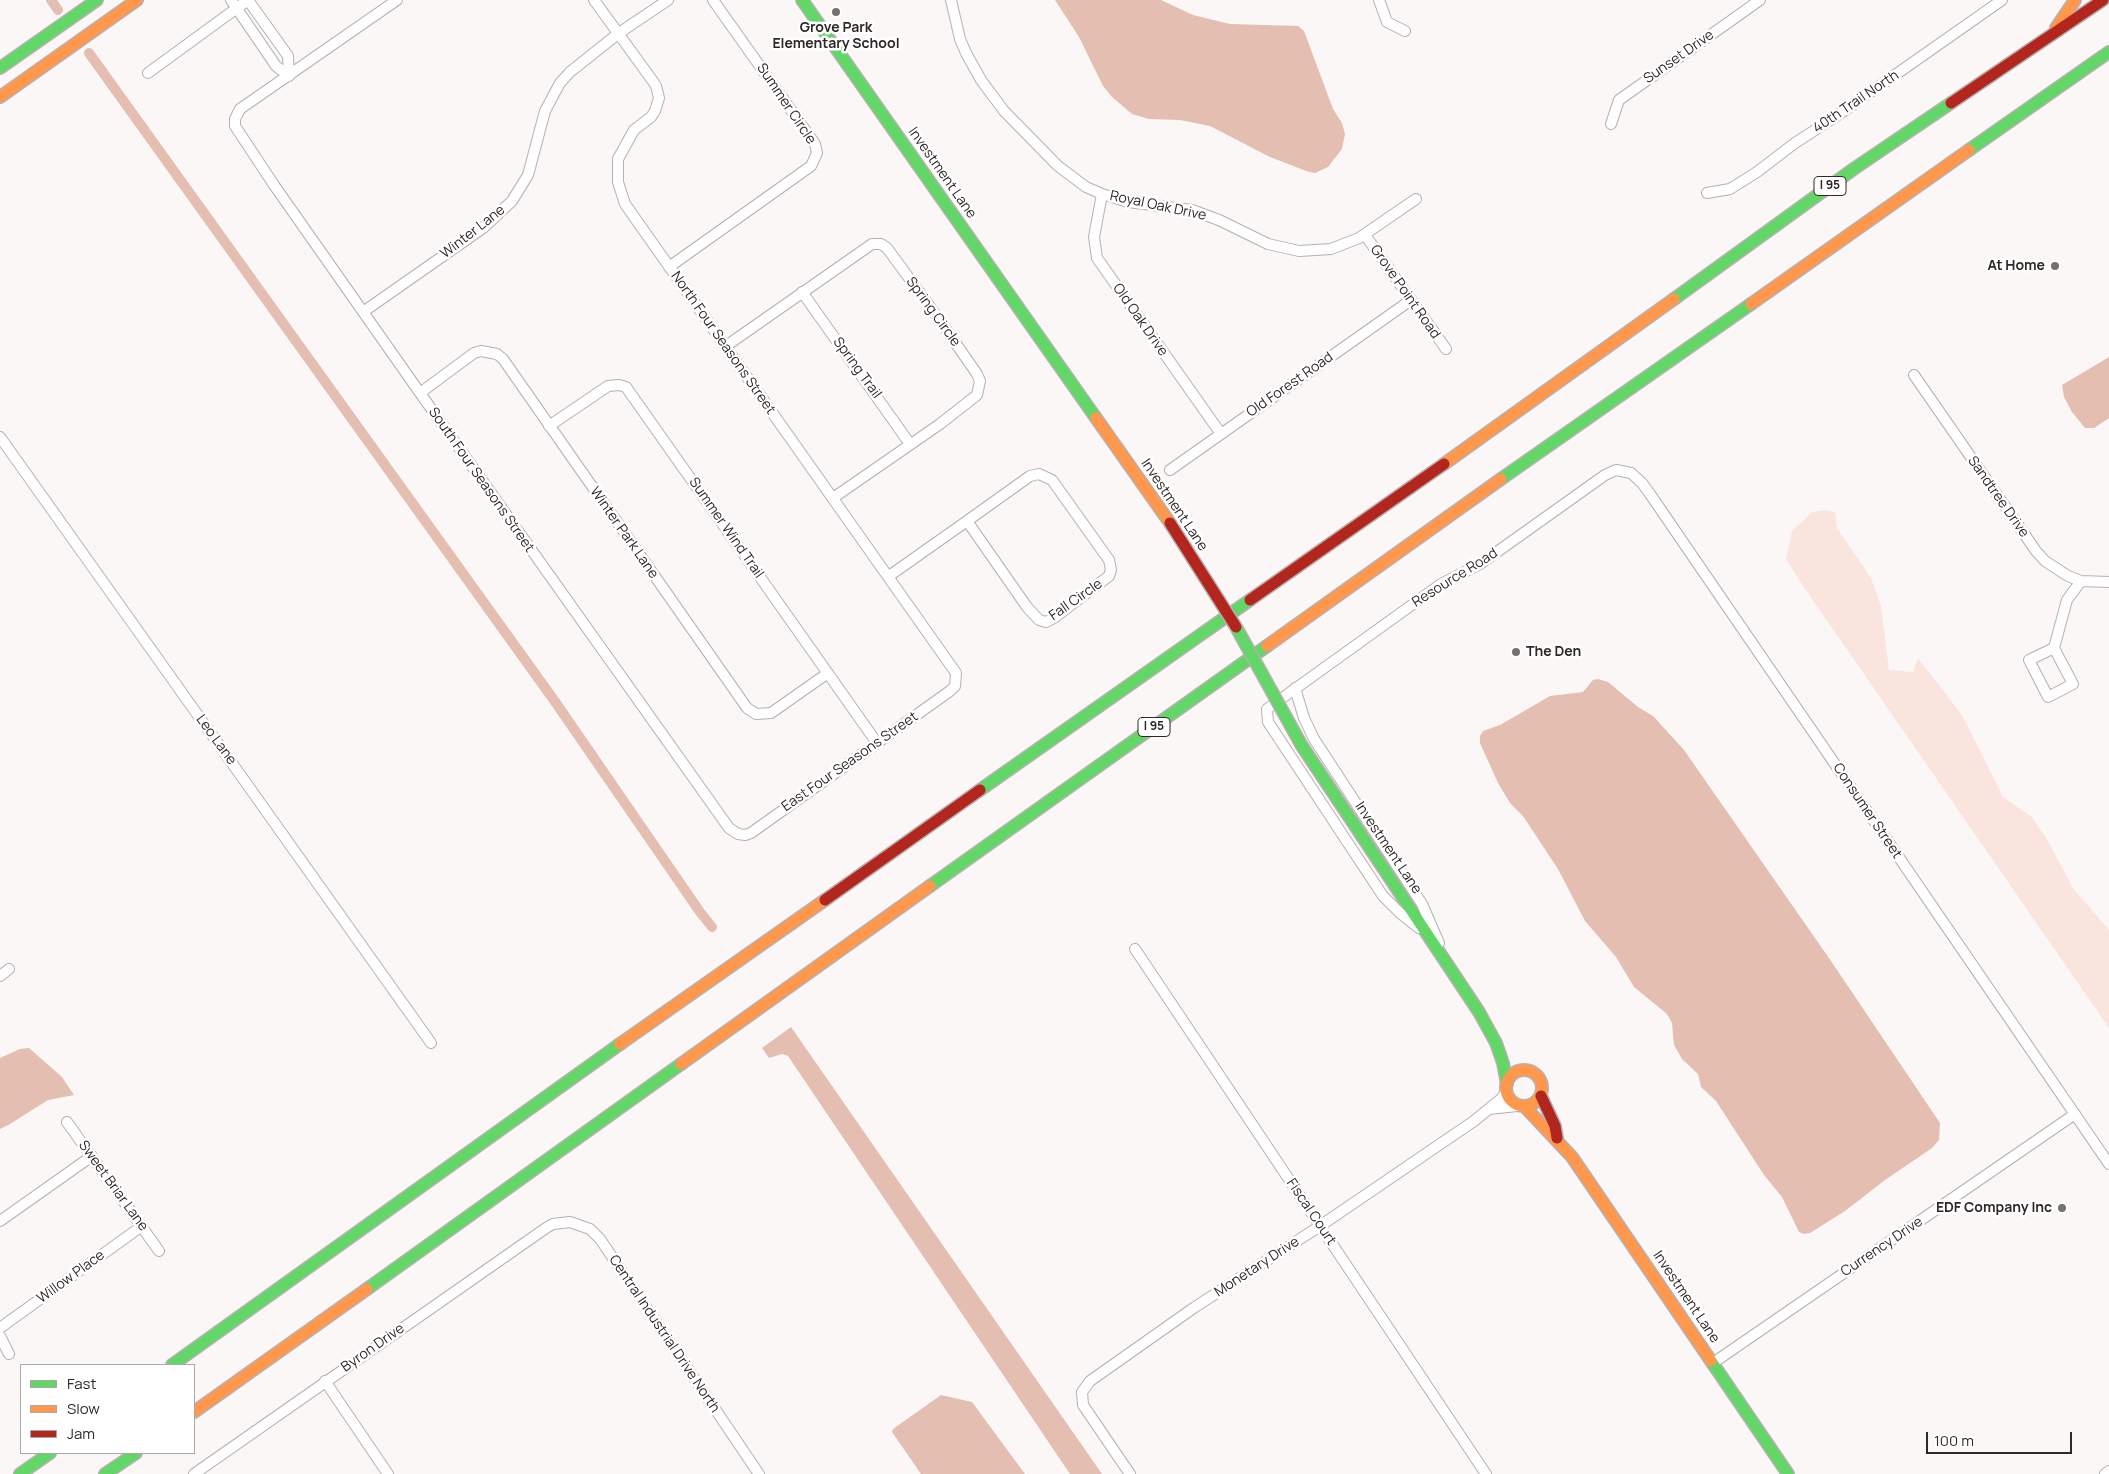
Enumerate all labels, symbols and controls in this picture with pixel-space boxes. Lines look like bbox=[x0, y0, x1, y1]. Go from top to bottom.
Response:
marker: Grove Park Elementary School bbox=[830, 6, 842, 18]
place label: Grove Park Elementary School bbox=[772, 20, 900, 52]
street label: Sunset Drive bbox=[1641, 27, 1717, 87]
street label: Summer Circle bbox=[753, 60, 819, 148]
street label: 40th Trail North bbox=[1810, 67, 1902, 137]
street label: Investment Lane bbox=[904, 124, 980, 222]
road number: I 95 bbox=[1814, 177, 1846, 196]
street label: Royal Oak Drive bbox=[1108, 188, 1208, 224]
street label: Winter Lane bbox=[437, 202, 509, 262]
street label: Grove Point Road bbox=[1366, 242, 1444, 342]
place label: At Home bbox=[1987, 258, 2045, 274]
marker: At Home bbox=[2049, 260, 2061, 272]
street label: North Four Seasons Street bbox=[667, 268, 779, 418]
street label: Spring Circle bbox=[902, 274, 964, 350]
street label: Old Oak Drive bbox=[1109, 280, 1171, 360]
street label: Spring Trail bbox=[829, 334, 885, 402]
street label: Old Forest Road bbox=[1244, 349, 1336, 421]
street label: South Four Seasons Street bbox=[425, 404, 537, 556]
street label: Sandtree Drive bbox=[1964, 453, 2032, 541]
street label: Investment Lane bbox=[1137, 456, 1211, 554]
street label: Summer Wind Trail bbox=[685, 475, 767, 581]
street label: Winter Park Lane bbox=[586, 484, 662, 582]
street label: Resource Road bbox=[1409, 545, 1501, 611]
street label: Fall Circle bbox=[1046, 576, 1106, 624]
place label: The Den bbox=[1526, 644, 1581, 660]
marker: The Den bbox=[1510, 646, 1522, 658]
street label: East Four Seasons Street bbox=[779, 709, 921, 815]
street label: Leo Lane bbox=[192, 712, 240, 768]
road number: I 95 bbox=[1138, 718, 1170, 736]
street label: Consumer Street bbox=[1829, 760, 1905, 862]
street label: Investment Lane bbox=[1351, 799, 1425, 897]
street label: Sweet Briar Lane bbox=[75, 1137, 151, 1235]
street label: Fiscal Court bbox=[1283, 1176, 1339, 1248]
place label: EDF Company Inc bbox=[1936, 1200, 2052, 1216]
marker: EDF Company Inc bbox=[2056, 1202, 2068, 1214]
street label: Currency Drive bbox=[1838, 1213, 1926, 1281]
street label: Monetary Drive bbox=[1211, 1233, 1303, 1301]
street label: Willow Place bbox=[34, 1247, 108, 1307]
street label: Investment Lane bbox=[1649, 1248, 1723, 1346]
street label: Central Industrial Drive North bbox=[605, 1252, 723, 1416]
street label: Byron Drive bbox=[338, 1320, 408, 1376]
legend bbox=[20, 1364, 195, 1454]
text: Fast bbox=[67, 1373, 96, 1394]
text: Slow bbox=[67, 1398, 100, 1419]
scale bar bbox=[1929, 1422, 2075, 1454]
text: Jam bbox=[67, 1423, 95, 1444]
text: 100 m bbox=[1934, 1430, 1974, 1451]

